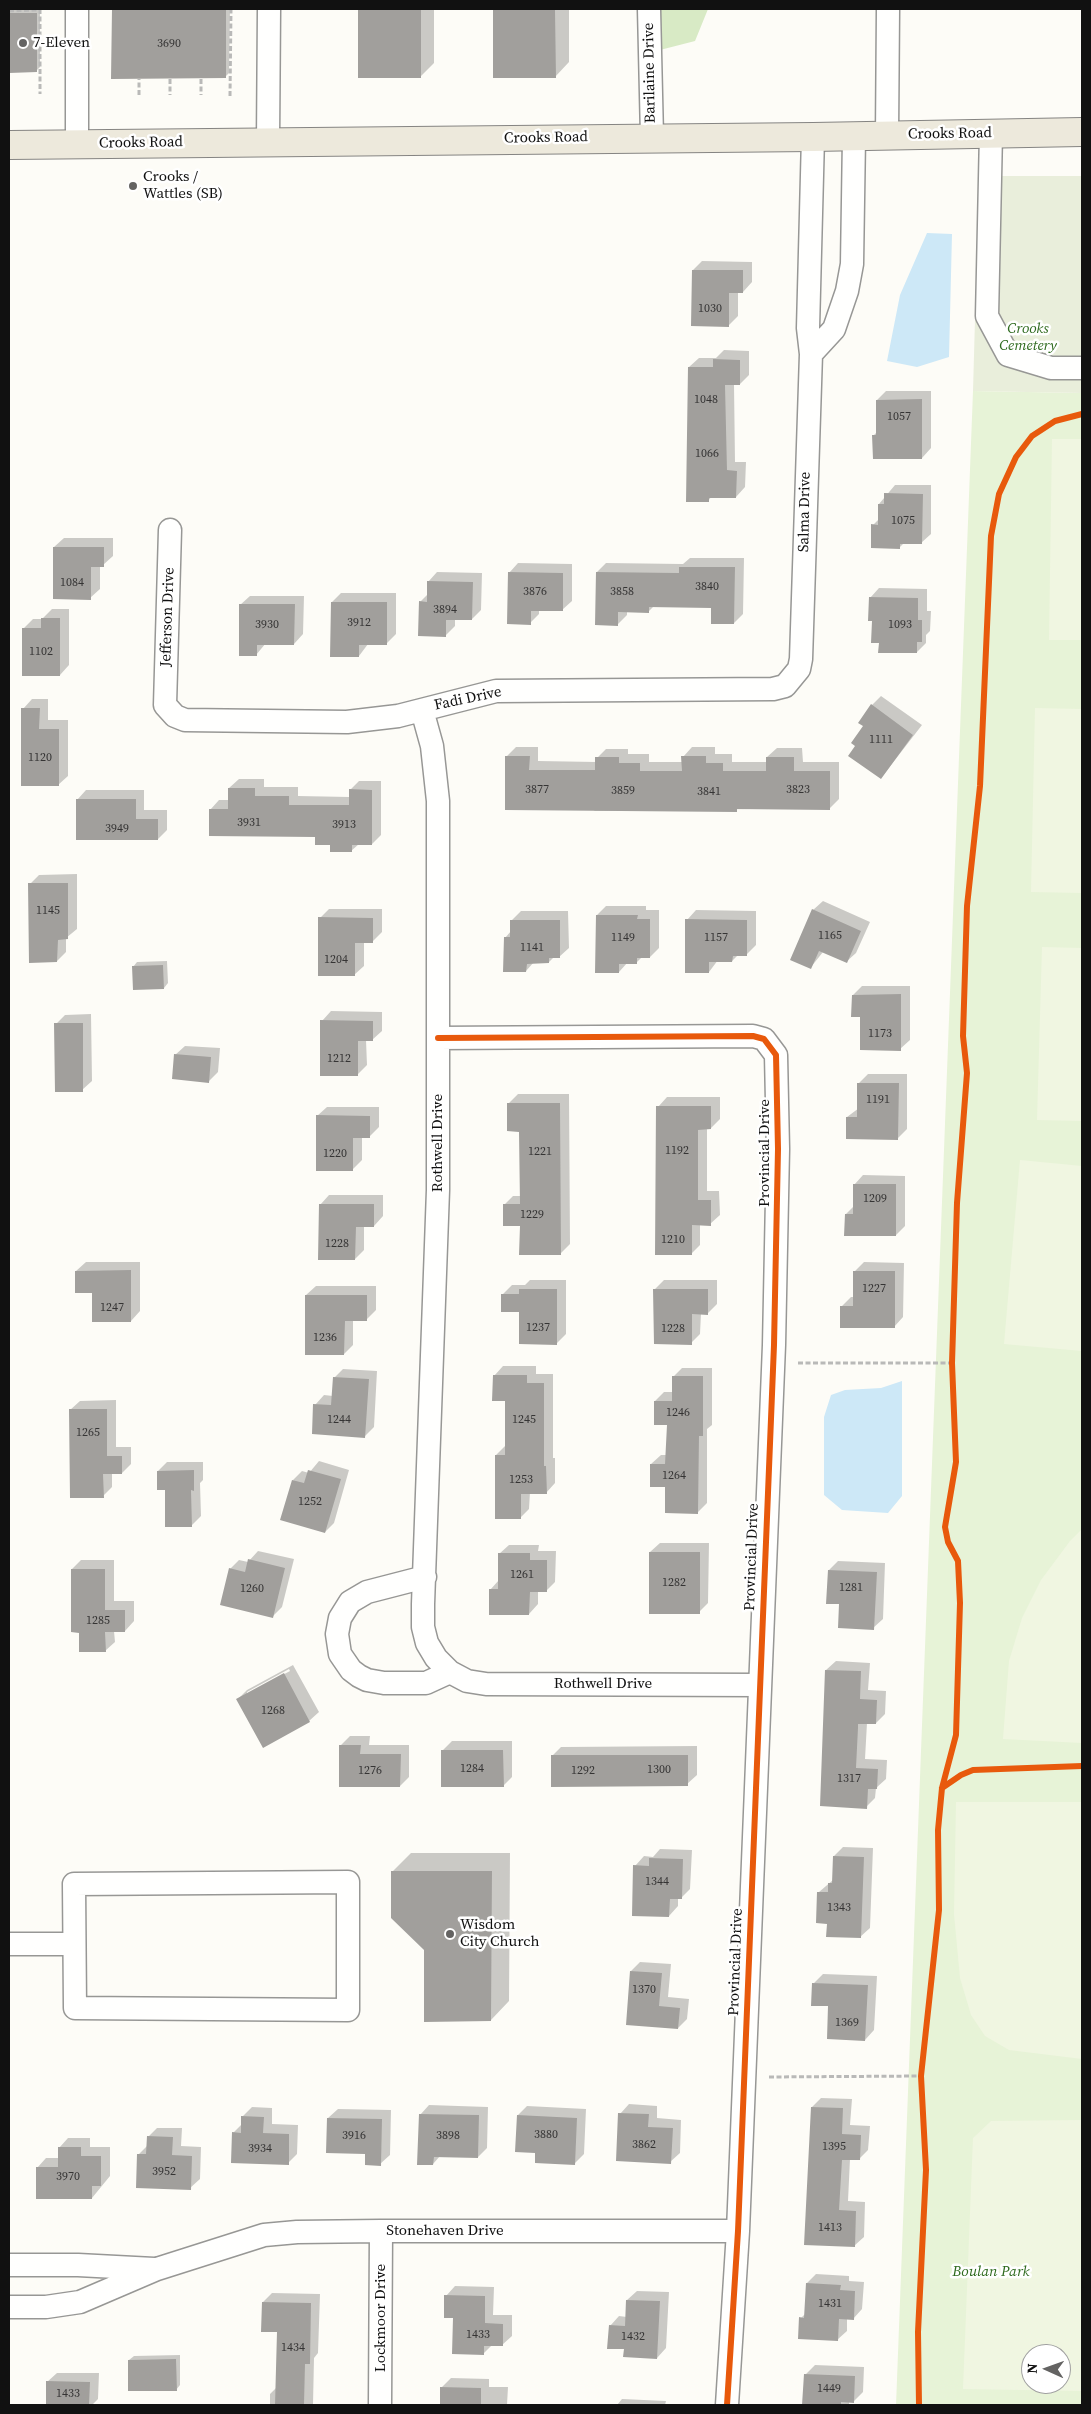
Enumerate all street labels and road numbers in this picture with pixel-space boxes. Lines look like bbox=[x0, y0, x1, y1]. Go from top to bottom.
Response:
street label: Barilaine Drive bbox=[640, 23, 660, 123]
street label: Crooks Road bbox=[908, 124, 992, 144]
street label: Crooks Road bbox=[504, 128, 588, 148]
street label: Crooks Road bbox=[99, 133, 183, 153]
street label: Salma Drive bbox=[795, 472, 815, 552]
street label: Jefferson Drive bbox=[157, 567, 179, 667]
street label: Fadi Drive bbox=[433, 683, 503, 715]
street label: Rothwell Drive bbox=[429, 1094, 447, 1192]
street label: Provincial Drive bbox=[756, 1099, 774, 1207]
street label: Provincial Drive bbox=[741, 1503, 763, 1611]
street label: Rothwell Drive bbox=[554, 1675, 652, 1693]
street label: Provincial Drive bbox=[725, 1908, 747, 2016]
street label: Stonehaven Drive bbox=[386, 2222, 504, 2240]
street label: Lockmoor Drive bbox=[372, 2264, 390, 2372]

